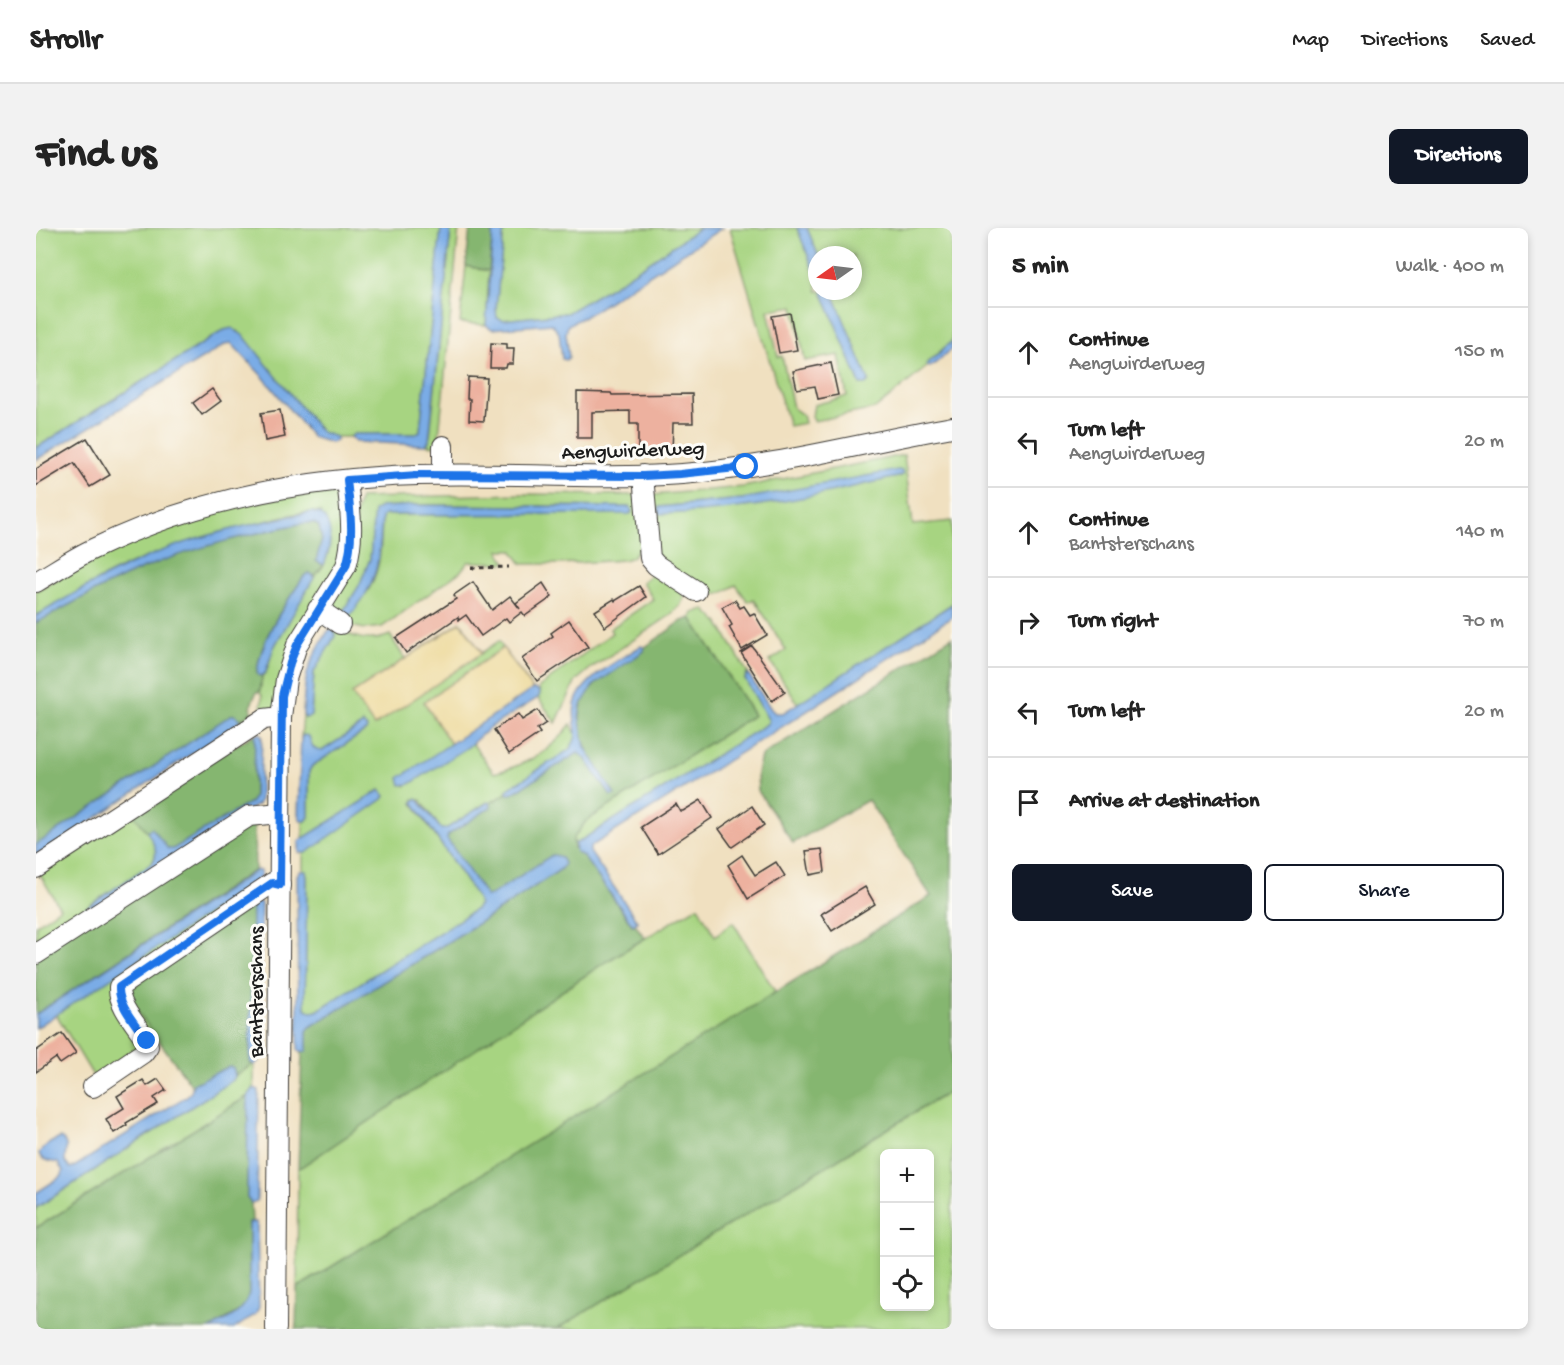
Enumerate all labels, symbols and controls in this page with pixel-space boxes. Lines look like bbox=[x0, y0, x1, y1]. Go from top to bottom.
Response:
text: Strollr bbox=[30, 25, 101, 58]
text: Map bbox=[1292, 29, 1329, 54]
text: Directions bbox=[1362, 29, 1447, 54]
text: Saved bbox=[1480, 29, 1534, 54]
button: Directions bbox=[1389, 129, 1528, 184]
text: Find us bbox=[36, 132, 156, 181]
north arrow bbox=[808, 246, 862, 300]
text: 5 min bbox=[1012, 252, 1068, 283]
text: Walk · 400 m bbox=[1396, 256, 1504, 279]
text: Continue bbox=[1069, 328, 1149, 354]
icon: ahead bbox=[1012, 336, 1045, 369]
text: 150 m bbox=[1455, 341, 1504, 364]
text: Aengwirderweg bbox=[1069, 354, 1205, 377]
text: Turn left bbox=[1069, 418, 1143, 444]
icon: left bbox=[1012, 426, 1045, 459]
text: 20 m bbox=[1464, 431, 1504, 454]
street label: Aengwirderweg bbox=[561, 438, 705, 467]
text: Aengwirderweg bbox=[1069, 444, 1205, 467]
route start bbox=[732, 453, 758, 479]
text: Continue bbox=[1069, 508, 1149, 534]
icon: ahead bbox=[1012, 516, 1045, 549]
text: 140 m bbox=[1456, 521, 1504, 544]
text: Bantsterschans bbox=[1069, 534, 1194, 557]
icon: right bbox=[1012, 606, 1045, 639]
text: Turn right bbox=[1069, 609, 1157, 635]
text: 70 m bbox=[1463, 611, 1504, 634]
icon: left bbox=[1012, 696, 1045, 729]
text: Turn left bbox=[1069, 699, 1143, 725]
text: 20 m bbox=[1464, 701, 1504, 724]
icon: arrive bbox=[1012, 786, 1045, 819]
text: Arrive at destination bbox=[1069, 789, 1259, 815]
button: Save bbox=[1012, 864, 1252, 921]
button: Share bbox=[1264, 864, 1504, 921]
street label: Bantsterschans bbox=[246, 925, 271, 1059]
route end bbox=[133, 1027, 159, 1053]
map controls bbox=[880, 1149, 934, 1311]
button: + bbox=[880, 1149, 934, 1203]
button: − bbox=[880, 1203, 934, 1257]
button: locate bbox=[880, 1257, 934, 1311]

